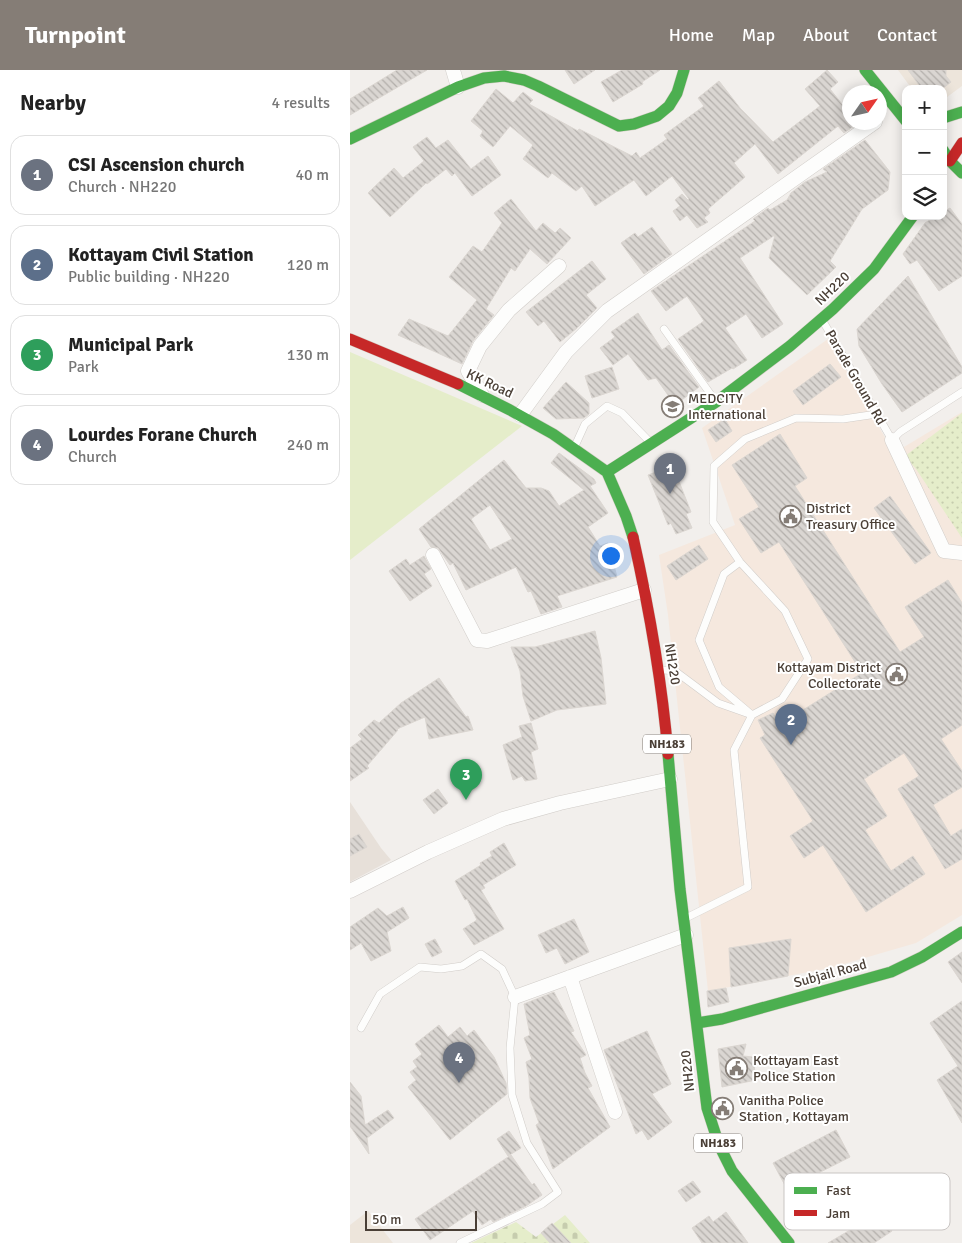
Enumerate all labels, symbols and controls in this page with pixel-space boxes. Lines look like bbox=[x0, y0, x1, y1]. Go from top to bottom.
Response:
text: Turnpoint bbox=[25, 20, 126, 50]
text: Home bbox=[669, 24, 714, 46]
text: Map bbox=[742, 24, 775, 46]
text: About bbox=[803, 24, 849, 46]
text: Contact bbox=[877, 24, 937, 46]
north arrow bbox=[842, 85, 887, 130]
map controls bbox=[902, 85, 947, 220]
button: + bbox=[902, 85, 947, 130]
text: Nearby bbox=[20, 90, 86, 116]
text: 4 results bbox=[271, 93, 330, 113]
button: − bbox=[902, 130, 947, 175]
text: CSI Ascension church bbox=[68, 153, 245, 177]
text: 1 bbox=[33, 165, 41, 185]
text: 40 m bbox=[295, 165, 329, 185]
button: layers bbox=[902, 175, 947, 220]
text: Church · NH220 bbox=[68, 177, 176, 197]
text: Kottayam Civil Station bbox=[68, 243, 254, 267]
text: 2 bbox=[33, 255, 41, 275]
text: 120 m bbox=[287, 255, 329, 275]
text: Public building · NH220 bbox=[68, 267, 230, 287]
street label: NH220 bbox=[811, 268, 853, 309]
street label: Parade Ground Rd bbox=[821, 327, 890, 428]
text: Municipal Park bbox=[68, 333, 193, 357]
text: 3 bbox=[33, 345, 41, 365]
text: 130 m bbox=[287, 345, 329, 365]
text: Park bbox=[68, 357, 99, 377]
street label: KK Road bbox=[464, 365, 516, 402]
place label: MEDCITY International bbox=[688, 390, 766, 423]
school or university icon: MEDCITY International bbox=[660, 394, 684, 418]
text: Lourdes Forane Church bbox=[68, 423, 257, 447]
text: 4 bbox=[33, 435, 41, 455]
text: 240 m bbox=[287, 435, 329, 455]
text: Church bbox=[68, 447, 117, 467]
pin: 1 bbox=[654, 453, 686, 494]
place label: District Treasury Office bbox=[806, 500, 895, 533]
public building icon: District Treasury Office bbox=[778, 504, 802, 528]
your location bbox=[598, 543, 624, 569]
street label: NH220 bbox=[661, 642, 684, 686]
place label: Kottayam District Collectorate bbox=[777, 659, 881, 692]
public building icon: Kottayam District Collectorate bbox=[885, 663, 909, 687]
pin: 2 bbox=[775, 704, 807, 745]
road number: NH183 bbox=[643, 734, 691, 754]
pin: 3 bbox=[450, 759, 482, 800]
street label: Subjail Road bbox=[792, 956, 868, 991]
pin: 4 bbox=[443, 1042, 475, 1083]
street label: NH220 bbox=[677, 1049, 698, 1093]
place label: Kottayam East Police Station bbox=[753, 1052, 839, 1085]
public building icon: Kottayam East Police Station bbox=[725, 1056, 749, 1080]
place label: Vanitha Police Station , Kottayam bbox=[739, 1092, 849, 1125]
public building icon: Vanitha Police Station , Kottayam bbox=[711, 1096, 735, 1120]
road number: NH183 bbox=[694, 1134, 742, 1152]
legend bbox=[784, 1173, 950, 1230]
text: Fast bbox=[826, 1182, 851, 1199]
text: Jam bbox=[826, 1205, 850, 1222]
scale bar bbox=[365, 1208, 478, 1231]
text: 50 m bbox=[372, 1211, 401, 1228]

